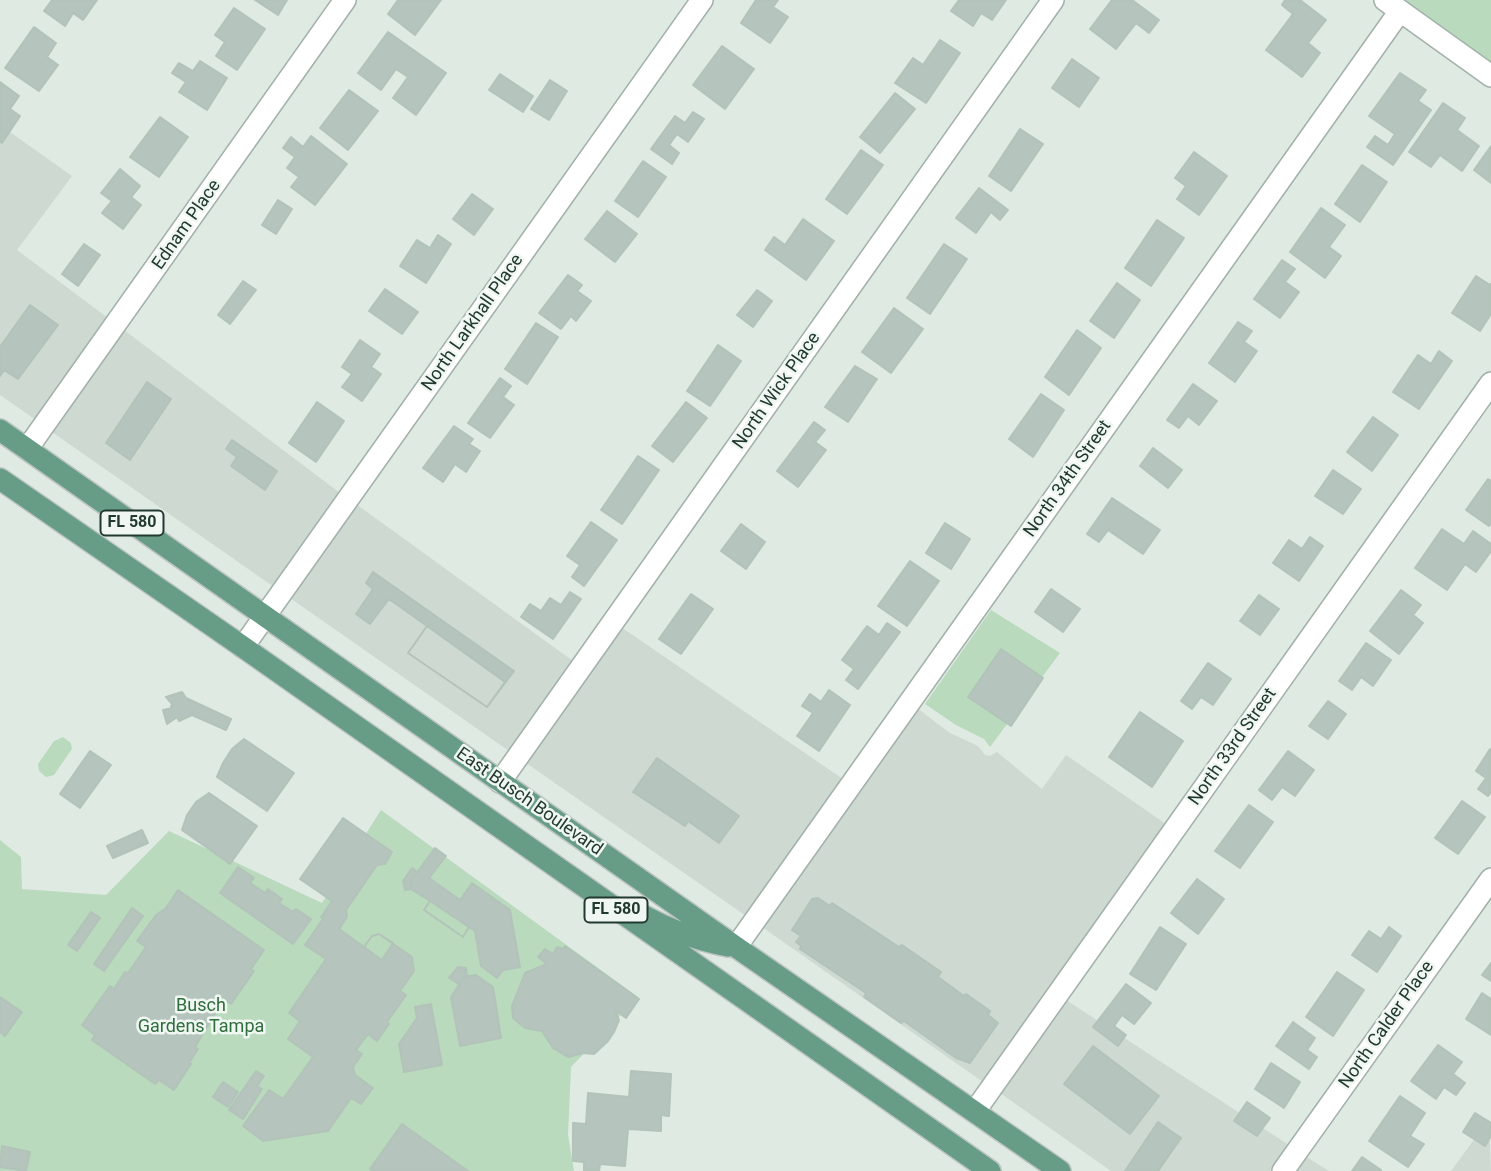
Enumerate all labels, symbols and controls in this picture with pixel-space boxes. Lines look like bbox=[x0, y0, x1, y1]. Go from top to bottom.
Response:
street label: Ednam Place bbox=[148, 176, 226, 274]
street label: North Larkhall Place bbox=[418, 250, 528, 396]
street label: North Wick Place bbox=[729, 328, 825, 454]
street label: North 34th Street bbox=[1020, 416, 1116, 542]
road number: FL 580 bbox=[100, 510, 164, 536]
street label: North 33rd Street bbox=[1185, 684, 1281, 810]
street label: East Busch Boulevard bbox=[452, 743, 606, 861]
road number: FL 580 bbox=[584, 898, 648, 922]
street label: North Calder Place bbox=[1335, 957, 1439, 1093]
park label: Busch Gardens Tampa bbox=[138, 995, 264, 1038]

